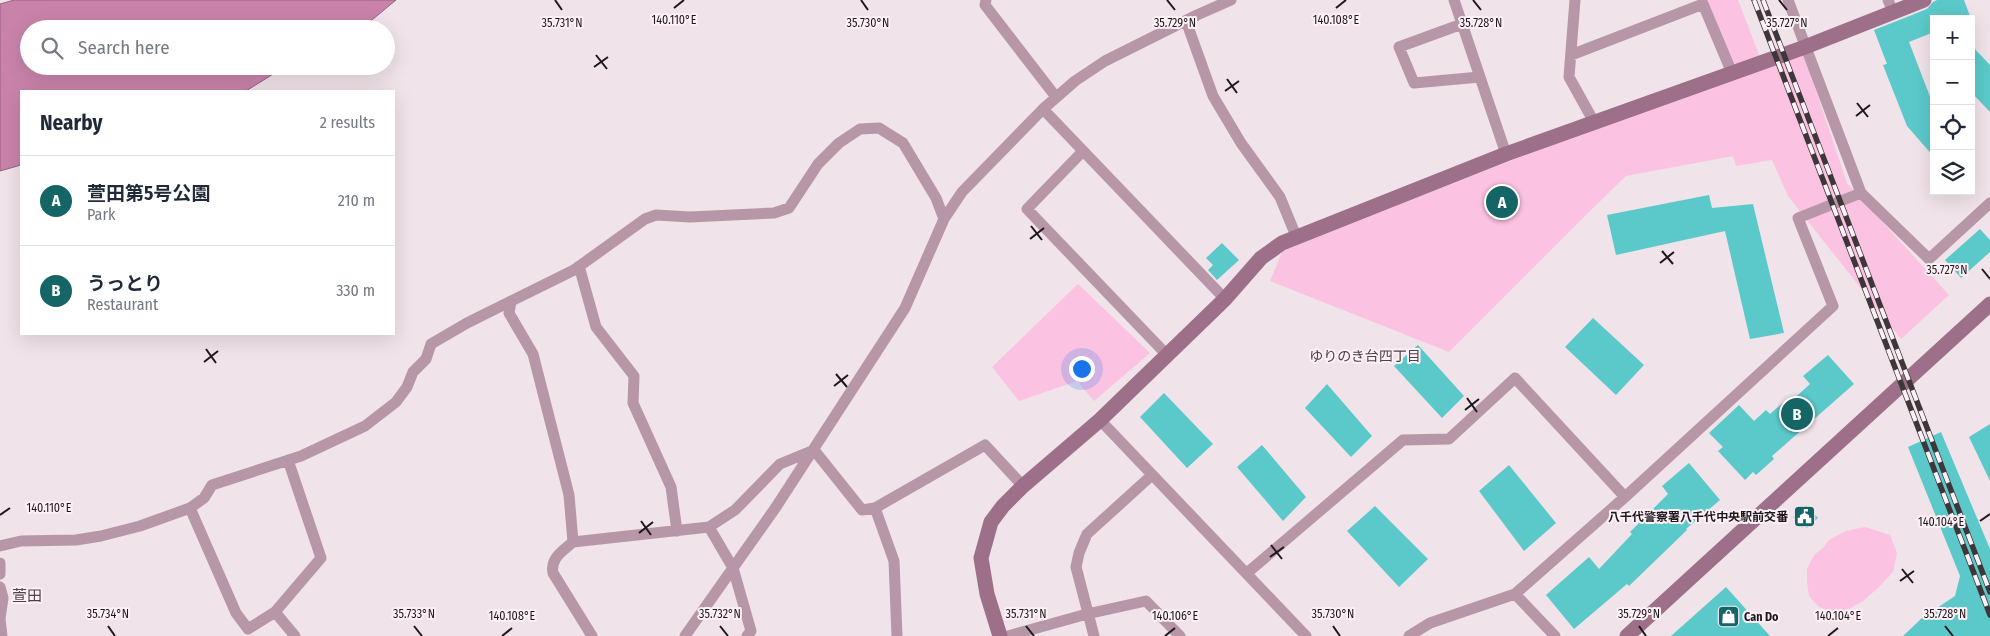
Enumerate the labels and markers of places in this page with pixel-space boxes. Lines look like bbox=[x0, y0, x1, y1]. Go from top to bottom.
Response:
pin: A bbox=[1486, 183, 1518, 221]
pin: B bbox=[1781, 395, 1813, 433]
public building icon: 八千代警察署八千代中央駅前交番 bbox=[1792, 505, 1816, 529]
place label: 八千代警察署八千代中央駅前交番 bbox=[1608, 510, 1789, 524]
shop icon: Can Do bbox=[1716, 605, 1740, 629]
place label: Can Do bbox=[1744, 610, 1779, 624]

